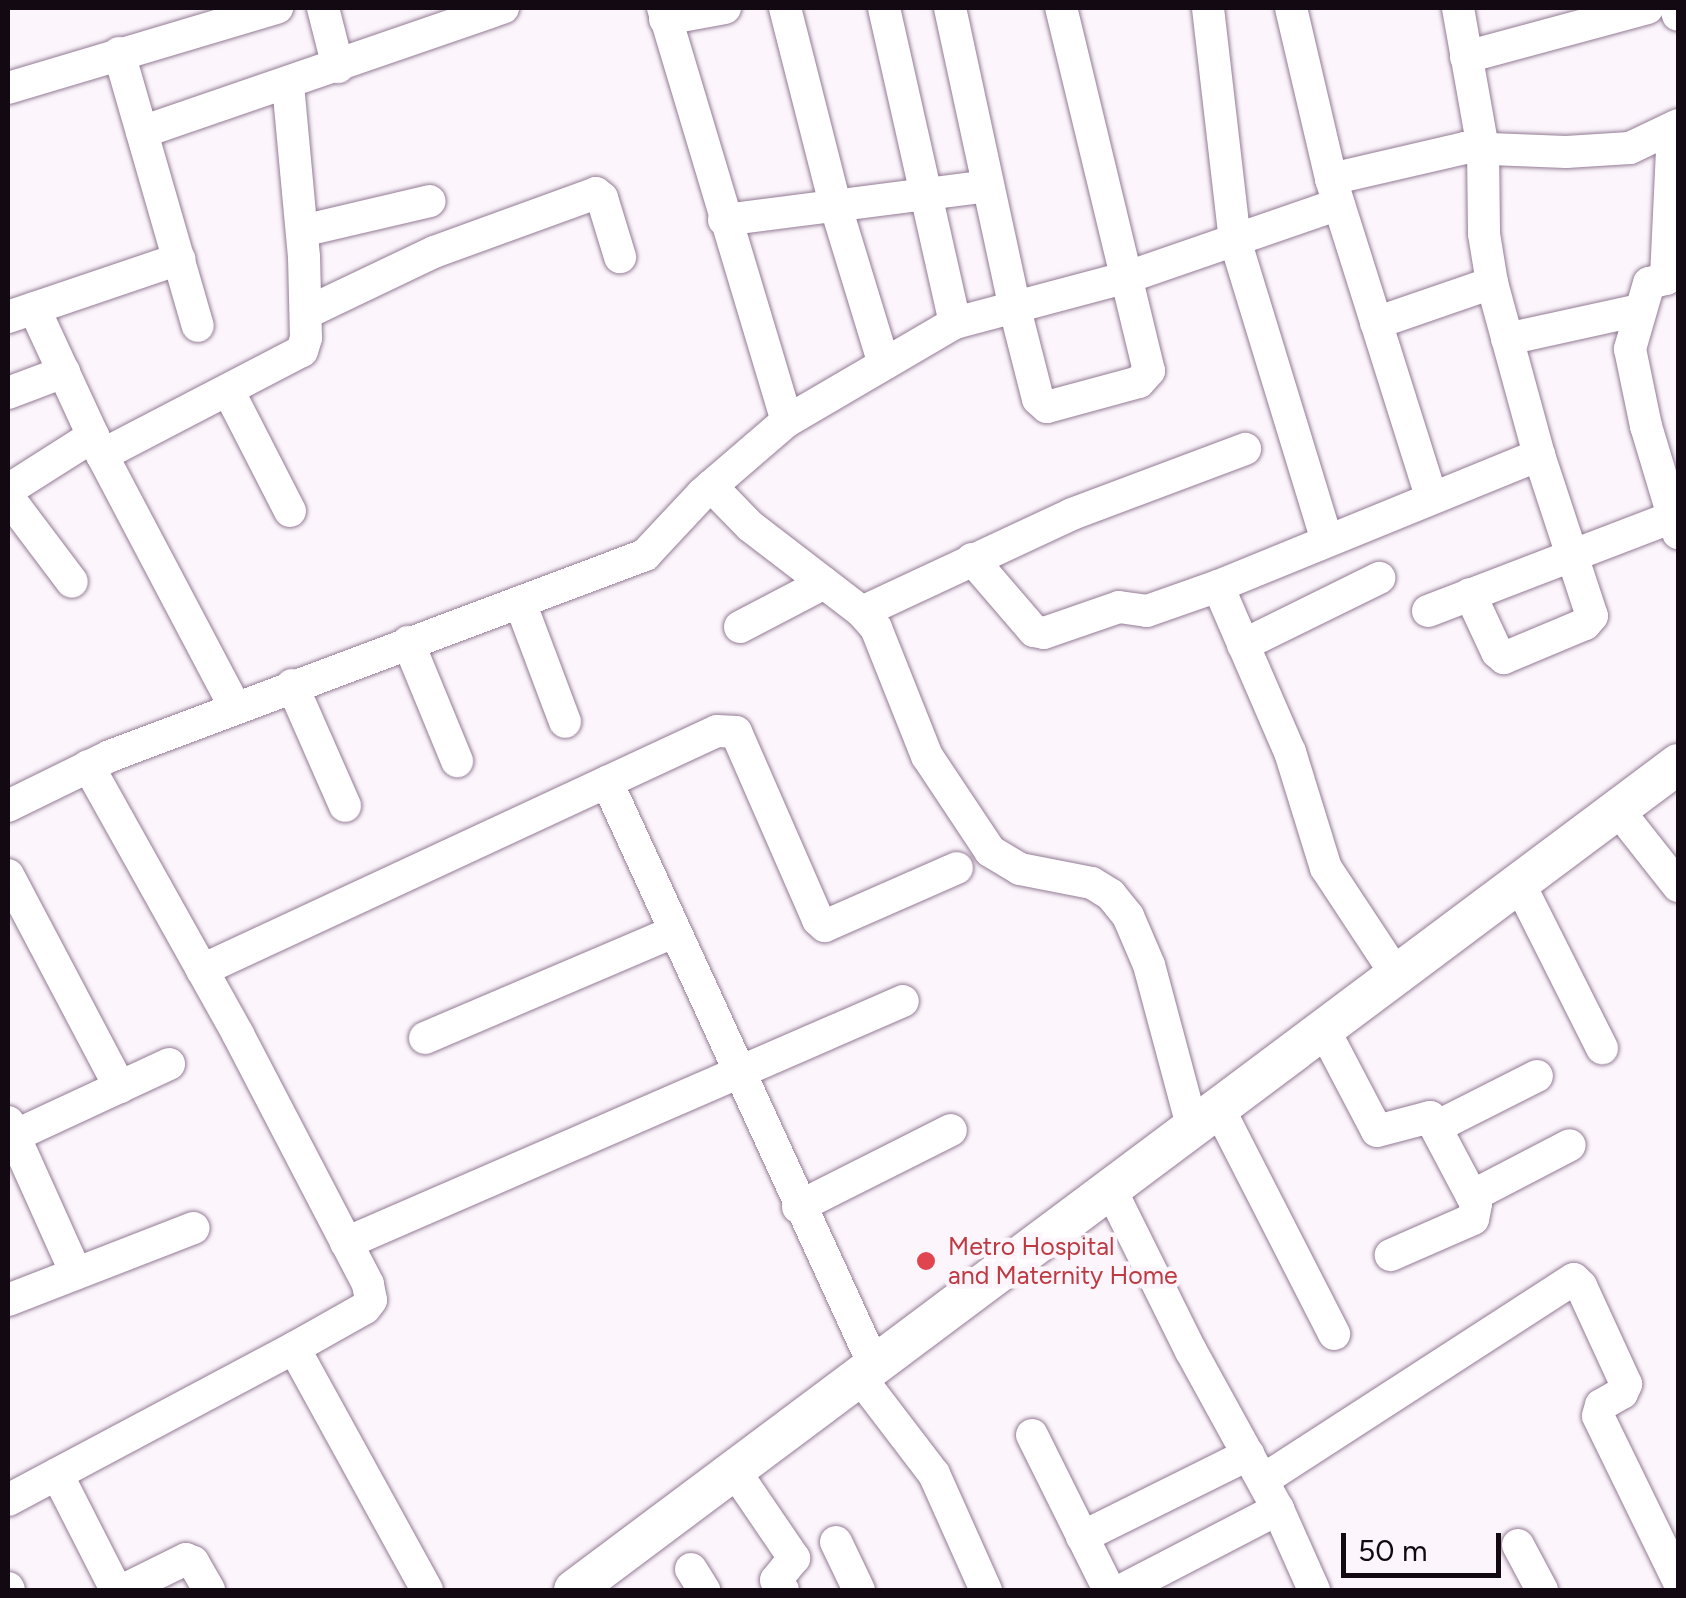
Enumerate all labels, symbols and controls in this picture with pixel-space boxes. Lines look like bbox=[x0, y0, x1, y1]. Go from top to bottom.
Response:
place label: Metro Hospital and Maternity Home bbox=[948, 1232, 1178, 1291]
marker: Metro Hospital and Maternity Home bbox=[913, 1248, 939, 1274]
scale bar bbox=[1346, 1513, 1506, 1575]
text: 50 m bbox=[1358, 1532, 1427, 1569]

